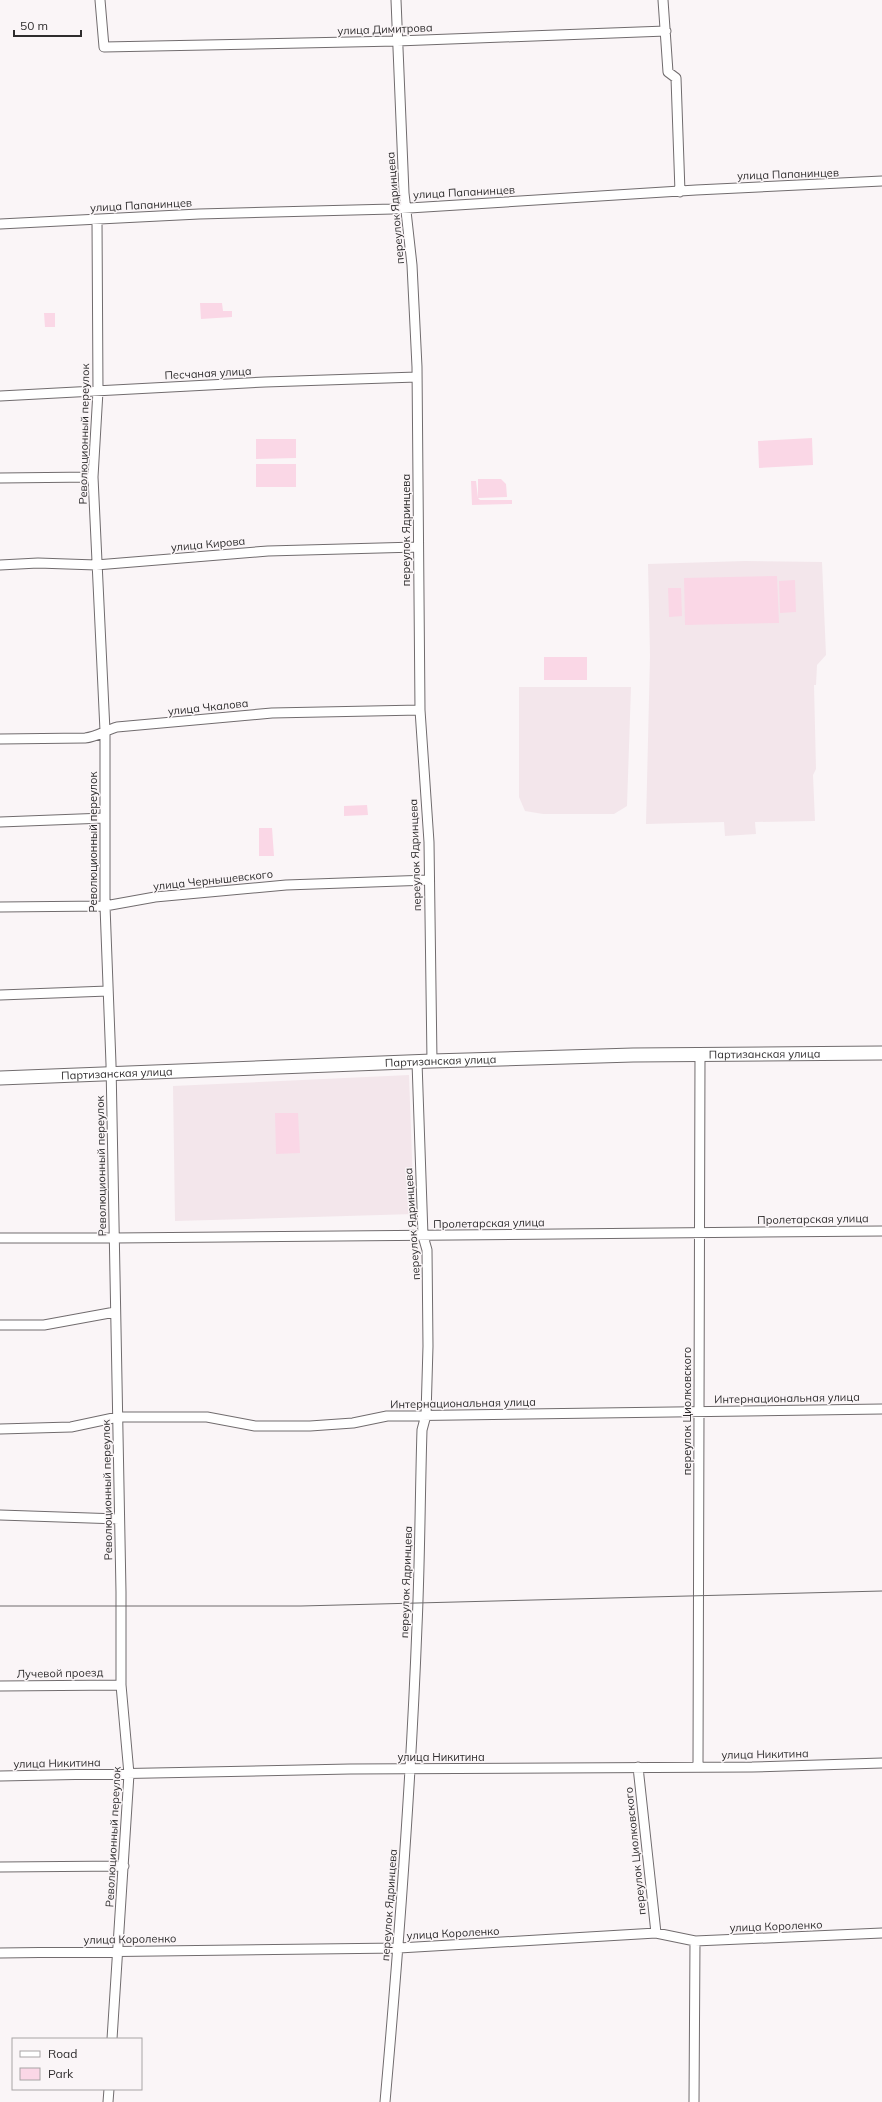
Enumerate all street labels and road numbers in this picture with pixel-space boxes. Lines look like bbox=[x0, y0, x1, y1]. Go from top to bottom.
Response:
street label: улица Димитрова bbox=[337, 20, 433, 38]
street label: переулок Ядринцева bbox=[383, 151, 407, 265]
street label: улица Папанинцев bbox=[737, 165, 839, 183]
street label: улица Папанинцев bbox=[413, 182, 515, 202]
street label: улица Папанинцев bbox=[90, 195, 192, 215]
street label: Революционный переулок bbox=[76, 363, 92, 505]
street label: Песчаная улица bbox=[164, 364, 252, 382]
street label: переулок Ядринцева bbox=[399, 474, 413, 586]
street label: улица Кирова bbox=[170, 534, 246, 554]
street label: улица Чкалова bbox=[167, 696, 249, 718]
street label: Революционный переулок bbox=[86, 772, 100, 912]
street label: переулок Ядринцева bbox=[406, 799, 424, 911]
street label: улица Чернышевского bbox=[152, 867, 274, 893]
street label: Партизанская улица bbox=[709, 1046, 820, 1061]
street label: Партизанская улица bbox=[385, 1052, 497, 1070]
street label: Партизанская улица bbox=[61, 1064, 173, 1083]
street label: Революционный переулок bbox=[93, 1095, 109, 1237]
street label: переулок Ядринцева bbox=[401, 1167, 423, 1281]
street label: Пролетарская улица bbox=[757, 1211, 869, 1227]
street label: Пролетарская улица bbox=[433, 1215, 545, 1231]
street label: переулок Циолковского bbox=[680, 1347, 694, 1475]
street label: Интернациональная улица bbox=[714, 1390, 860, 1406]
street label: Интернациональная улица bbox=[390, 1395, 536, 1411]
street label: Революционный переулок bbox=[99, 1419, 115, 1561]
street label: переулок Ядринцева bbox=[397, 1526, 415, 1638]
street label: Лучевой проезд bbox=[17, 1665, 104, 1681]
street label: улица Никитина bbox=[721, 1746, 809, 1762]
street label: улица Никитина bbox=[397, 1750, 485, 1764]
street label: улица Никитина bbox=[13, 1755, 101, 1771]
street label: Революционный переулок bbox=[102, 1766, 124, 1908]
street label: переулок Циолковского bbox=[621, 1786, 649, 1916]
street label: переулок Ядринцева bbox=[378, 1848, 400, 1962]
street label: улица Короленко bbox=[729, 1917, 823, 1935]
street label: улица Короленко bbox=[406, 1924, 500, 1942]
street label: улица Короленко bbox=[83, 1931, 177, 1947]

